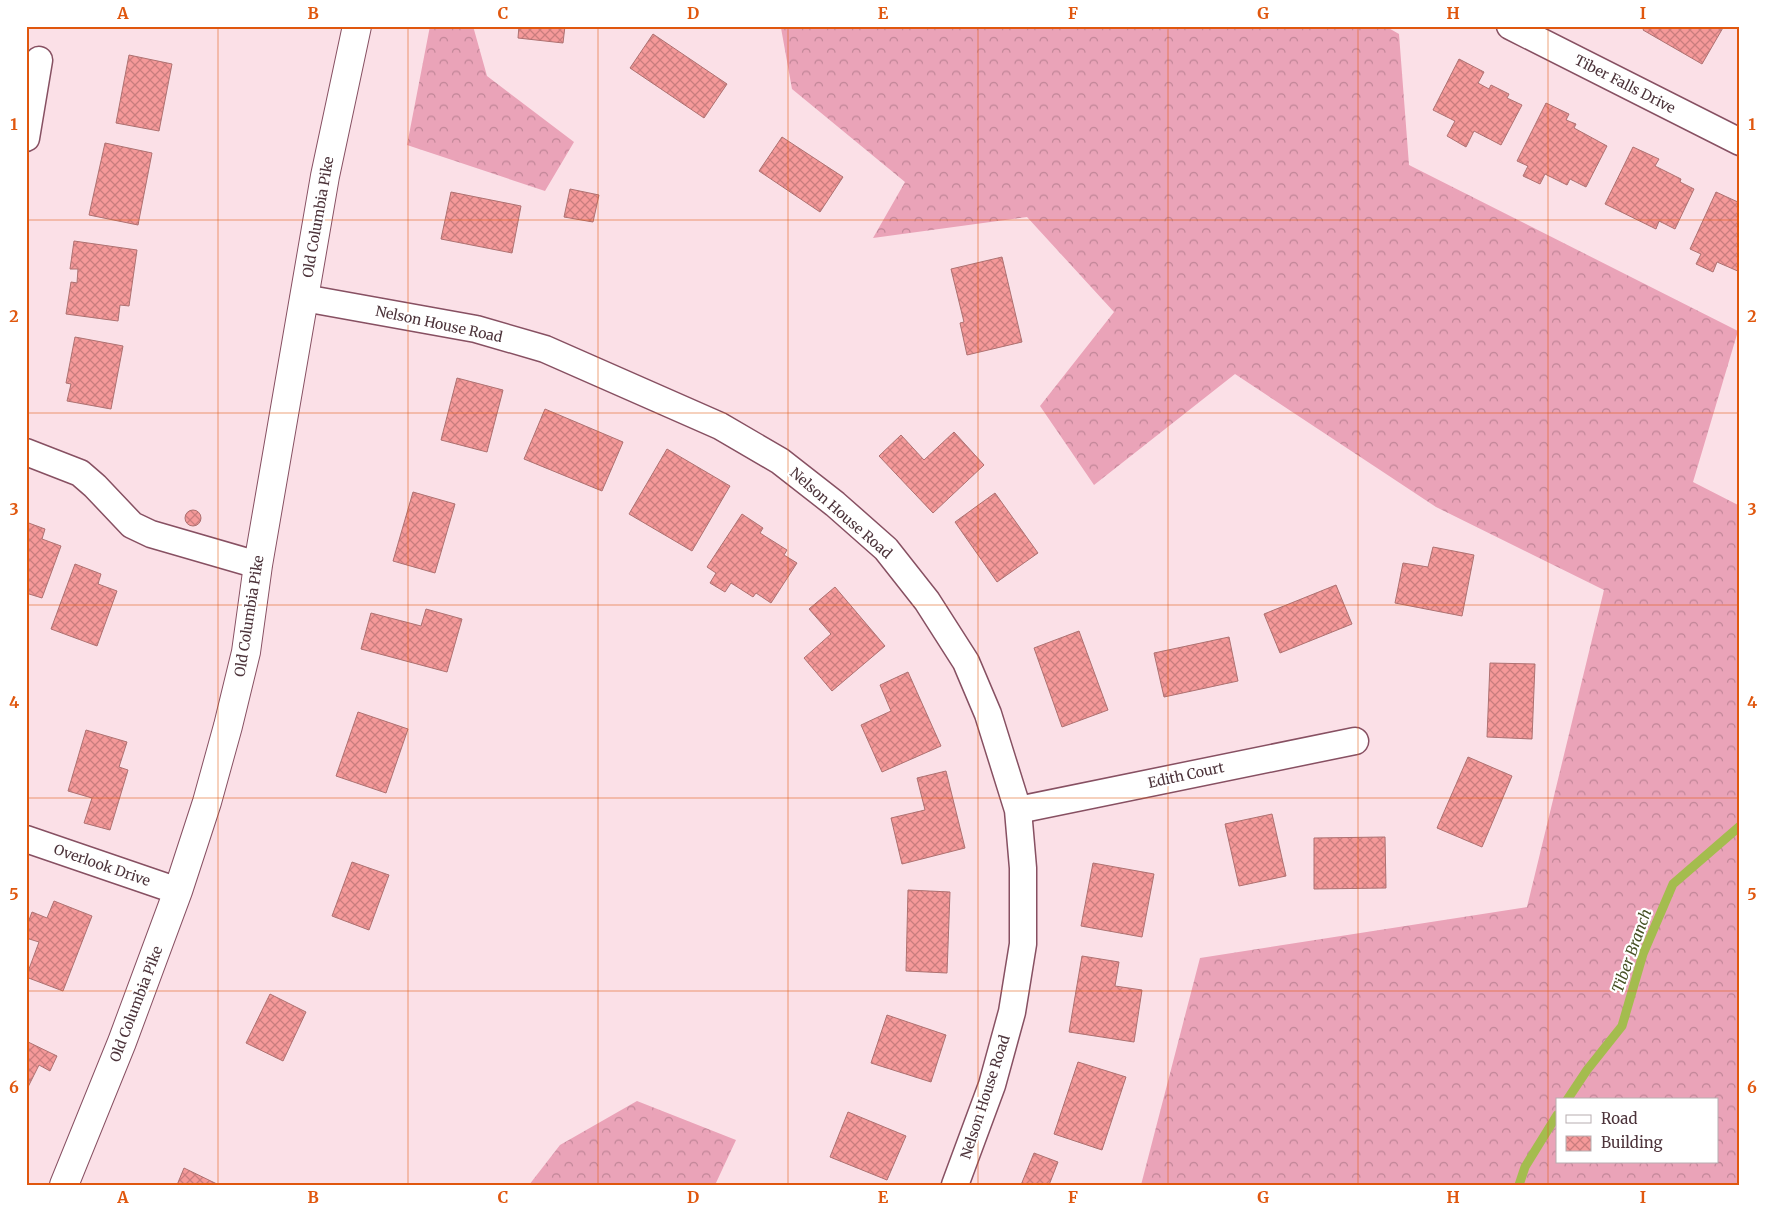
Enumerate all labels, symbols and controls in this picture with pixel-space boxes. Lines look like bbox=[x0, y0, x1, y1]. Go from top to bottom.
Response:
text: A bbox=[116, 3, 129, 23]
text: B bbox=[307, 3, 319, 23]
text: C bbox=[498, 3, 508, 23]
text: D bbox=[687, 3, 699, 23]
text: E bbox=[878, 3, 889, 23]
text: F bbox=[1068, 3, 1078, 23]
text: G bbox=[1257, 3, 1269, 23]
text: H bbox=[1446, 3, 1460, 23]
text: I bbox=[1640, 3, 1646, 23]
street label: Tiber Falls Drive bbox=[1572, 51, 1678, 117]
text: 1 bbox=[10, 114, 18, 134]
text: 1 bbox=[1748, 114, 1756, 134]
street label: Old Columbia Pike bbox=[298, 155, 338, 279]
street label: Nelson House Road bbox=[374, 302, 505, 346]
text: 2 bbox=[9, 306, 19, 326]
text: 2 bbox=[1747, 306, 1757, 326]
street label: Nelson House Road bbox=[786, 464, 896, 563]
text: 3 bbox=[9, 499, 19, 519]
text: 3 bbox=[1747, 499, 1757, 519]
street label: Old Columbia Pike bbox=[231, 554, 267, 678]
text: 4 bbox=[9, 692, 19, 712]
text: 4 bbox=[1747, 692, 1757, 712]
street label: Edith Court bbox=[1146, 758, 1226, 792]
street label: Overlook Drive bbox=[51, 840, 153, 890]
text: 5 bbox=[9, 884, 19, 904]
text: 5 bbox=[1747, 884, 1757, 904]
water label: Tiber Branch bbox=[1608, 906, 1656, 995]
street label: Old Columbia Pike bbox=[106, 943, 166, 1065]
street label: Nelson House Road bbox=[956, 1032, 1014, 1161]
text: 6 bbox=[9, 1077, 19, 1097]
text: 6 bbox=[1747, 1077, 1757, 1097]
legend bbox=[1556, 1098, 1718, 1164]
text: Road bbox=[1601, 1109, 1637, 1128]
text: Building bbox=[1601, 1133, 1663, 1152]
text: A bbox=[116, 1187, 129, 1207]
text: B bbox=[307, 1187, 319, 1207]
text: C bbox=[498, 1187, 508, 1207]
text: D bbox=[687, 1187, 699, 1207]
text: E bbox=[878, 1187, 889, 1207]
text: F bbox=[1068, 1187, 1078, 1207]
text: G bbox=[1257, 1187, 1269, 1207]
text: H bbox=[1446, 1187, 1460, 1207]
text: I bbox=[1640, 1187, 1646, 1207]

